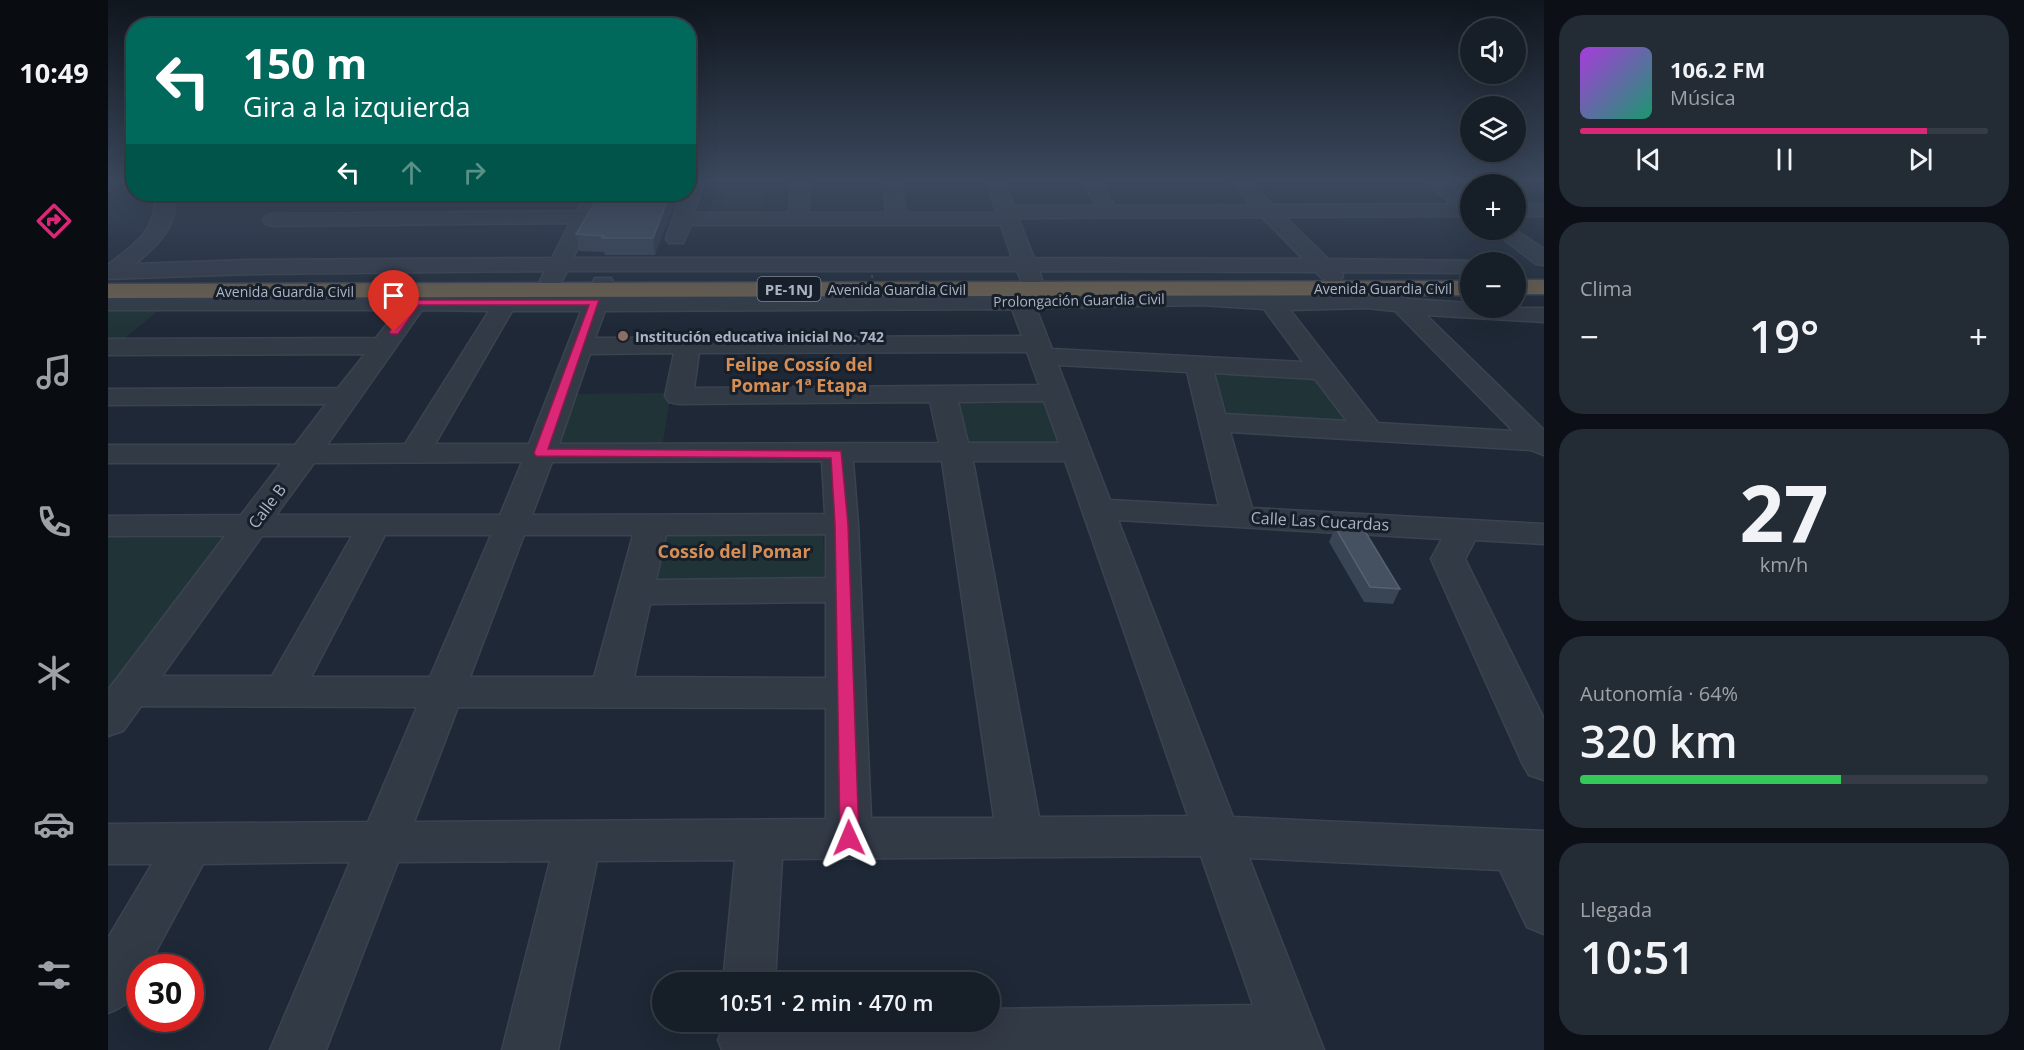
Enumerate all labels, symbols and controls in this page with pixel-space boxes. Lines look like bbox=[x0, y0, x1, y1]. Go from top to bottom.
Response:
map controls bbox=[1460, 18, 1526, 318]
button: sound bbox=[1460, 18, 1526, 84]
text: 150 m bbox=[243, 34, 367, 91]
icon: left bbox=[144, 42, 222, 120]
text: 10:49 bbox=[19, 54, 89, 91]
text: 106.2 FM bbox=[1670, 54, 1765, 84]
text: Música bbox=[1670, 84, 1736, 111]
text: Gira a la izquierda bbox=[243, 88, 470, 125]
button: layers bbox=[1460, 96, 1526, 162]
icon: previous bbox=[1632, 143, 1665, 176]
icon: pause bbox=[1768, 143, 1801, 176]
icon: next bbox=[1904, 143, 1937, 176]
icon: left bbox=[332, 156, 365, 189]
icon: ahead bbox=[395, 156, 428, 189]
icon: right bbox=[458, 156, 491, 189]
button: + bbox=[1460, 174, 1526, 240]
icon: directions bbox=[33, 200, 75, 242]
button: − bbox=[1460, 252, 1526, 318]
pin bbox=[368, 270, 419, 332]
text: Clima bbox=[1580, 275, 1632, 302]
road number: PE-1NJ bbox=[758, 277, 820, 301]
icon: arrive bbox=[377, 279, 410, 312]
street label: Avenida Guardia Civil bbox=[1314, 279, 1452, 298]
street label: Avenida Guardia Civil bbox=[828, 280, 966, 299]
street label: Avenida Guardia Civil bbox=[216, 282, 354, 301]
street label: Prolongación Guardia Civil bbox=[993, 289, 1165, 311]
text: 19° bbox=[1749, 305, 1819, 366]
text: − bbox=[1580, 314, 1599, 359]
text: + bbox=[1969, 314, 1988, 359]
place label: Institución educativa inicial No. 742 bbox=[635, 327, 884, 346]
marker: Institución educativa inicial No. 742 bbox=[616, 329, 630, 343]
icon: music bbox=[33, 351, 75, 393]
district label: Felipe Cossío del Pomar 1ª Etapa bbox=[725, 352, 873, 397]
text: 27 bbox=[1739, 459, 1829, 565]
street label: Calle B bbox=[243, 479, 291, 533]
icon: phone bbox=[33, 501, 75, 543]
street label: Calle Las Cucardas bbox=[1250, 506, 1390, 536]
district label: Cossío del Pomar bbox=[657, 539, 811, 563]
text: km/h bbox=[1760, 551, 1808, 578]
icon: climate bbox=[33, 652, 75, 694]
text: Autonomía · 64% bbox=[1580, 680, 1738, 707]
text: 320 km bbox=[1580, 710, 1738, 771]
icon: car bbox=[33, 803, 75, 845]
position arrow bbox=[817, 806, 881, 870]
text: Llegada bbox=[1580, 896, 1652, 923]
text: 10:51 bbox=[1580, 926, 1695, 987]
icon: filters bbox=[33, 954, 75, 996]
speed limit sign: 30 bbox=[126, 954, 204, 1032]
text: 10:51 · 2 min · 470 m bbox=[718, 987, 934, 1017]

